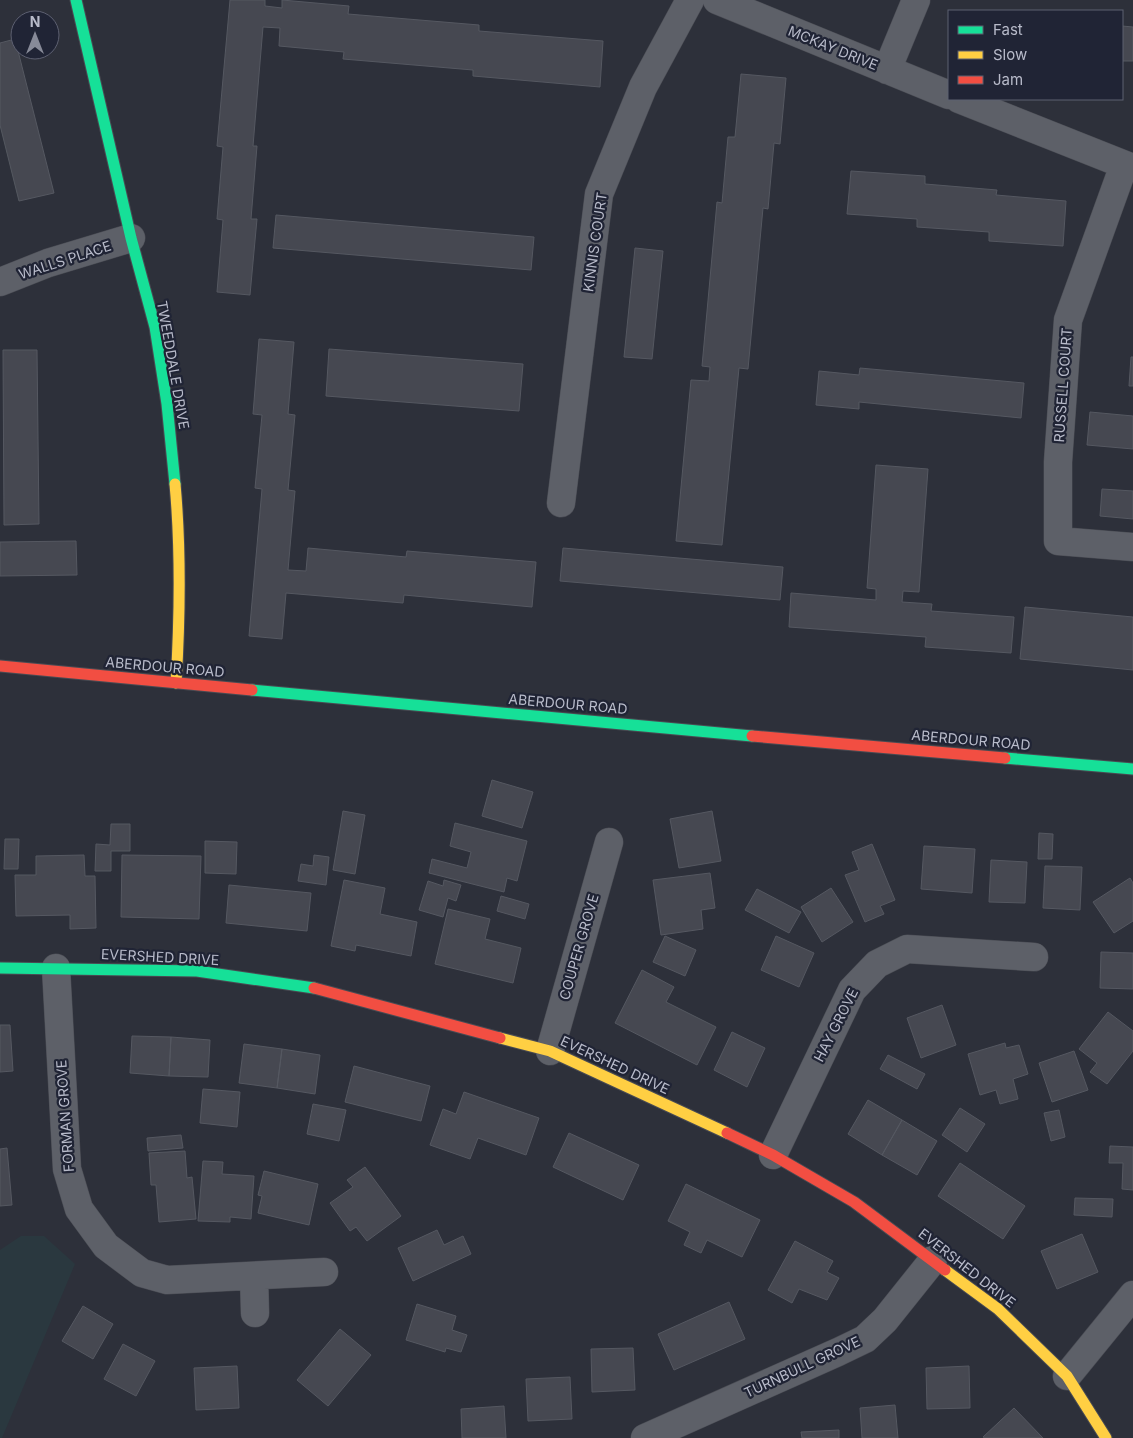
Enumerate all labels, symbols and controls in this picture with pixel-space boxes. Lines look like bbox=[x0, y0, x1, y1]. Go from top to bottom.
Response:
north arrow bbox=[10, 10, 60, 60]
legend bbox=[948, 10, 1123, 100]
text: N bbox=[30, 13, 40, 30]
text: Fast bbox=[993, 20, 1023, 39]
street label: MCKAY DRIVE bbox=[786, 22, 881, 73]
text: Slow bbox=[993, 45, 1027, 64]
text: Jam bbox=[993, 70, 1023, 89]
street label: KINNIS COURT bbox=[579, 191, 610, 293]
street label: WALLS PLACE bbox=[17, 237, 113, 282]
street label: TWEEDDALE DRIVE bbox=[154, 299, 193, 431]
street label: RUSSELL COURT bbox=[1050, 327, 1075, 443]
street label: ABERDOUR ROAD bbox=[105, 653, 225, 680]
street label: ABERDOUR ROAD bbox=[508, 690, 628, 717]
street label: ABERDOUR ROAD bbox=[911, 726, 1031, 753]
street label: COUPER GROVE bbox=[555, 892, 602, 1002]
street label: EVERSHED DRIVE bbox=[101, 945, 220, 968]
street label: HAY GROVE bbox=[810, 985, 861, 1064]
street label: EVERSHED DRIVE bbox=[558, 1032, 672, 1097]
street label: FORMAN GROVE bbox=[52, 1059, 77, 1173]
street label: EVERSHED DRIVE bbox=[915, 1224, 1019, 1311]
street label: TURNBULL GROVE bbox=[741, 1332, 863, 1401]

